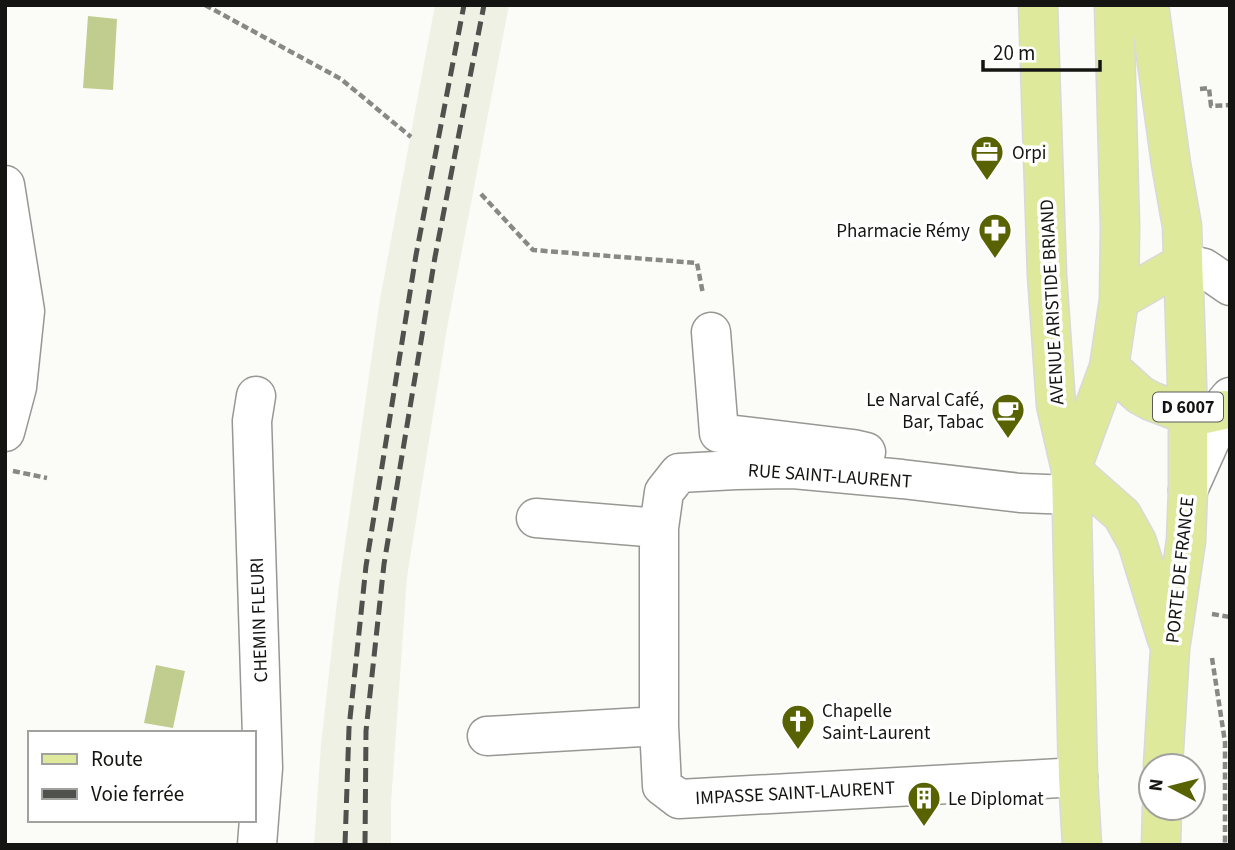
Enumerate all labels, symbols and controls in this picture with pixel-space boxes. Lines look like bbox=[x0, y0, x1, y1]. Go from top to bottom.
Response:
scale bar bbox=[983, 28, 1100, 72]
text: 20 m bbox=[993, 38, 1035, 68]
office icon: Orpi bbox=[968, 133, 1006, 182]
place label: Orpi bbox=[1012, 140, 1046, 167]
street label: AVENUE ARISTIDE BRIAND bbox=[1034, 198, 1071, 406]
pharmacy icon: Pharmacie Rémy bbox=[976, 211, 1014, 260]
place label: Pharmacie Rémy bbox=[836, 218, 970, 245]
place label: Le Narval Café, Bar, Tabac bbox=[866, 387, 984, 436]
cafe icon: Le Narval Café, Bar, Tabac bbox=[989, 391, 1027, 440]
road number: D 6007 bbox=[1153, 393, 1223, 422]
street label: RUE SAINT-LAURENT bbox=[747, 457, 913, 496]
street label: PORTE DE FRANCE bbox=[1159, 496, 1202, 645]
street label: CHEMIN FLEURI bbox=[244, 557, 275, 683]
place label: Chapelle Saint-Laurent bbox=[822, 698, 931, 747]
church icon: Chapelle Saint-Laurent bbox=[779, 702, 817, 751]
legend bbox=[28, 731, 256, 822]
text: Route bbox=[91, 744, 143, 774]
north arrow bbox=[1137, 752, 1207, 822]
street label: IMPASSE SAINT-LAURENT bbox=[694, 775, 896, 812]
text: N bbox=[1142, 777, 1171, 793]
text: Voie ferrée bbox=[91, 779, 184, 809]
building icon: Le Diplomat bbox=[905, 779, 943, 828]
place label: Le Diplomat bbox=[948, 786, 1044, 813]

